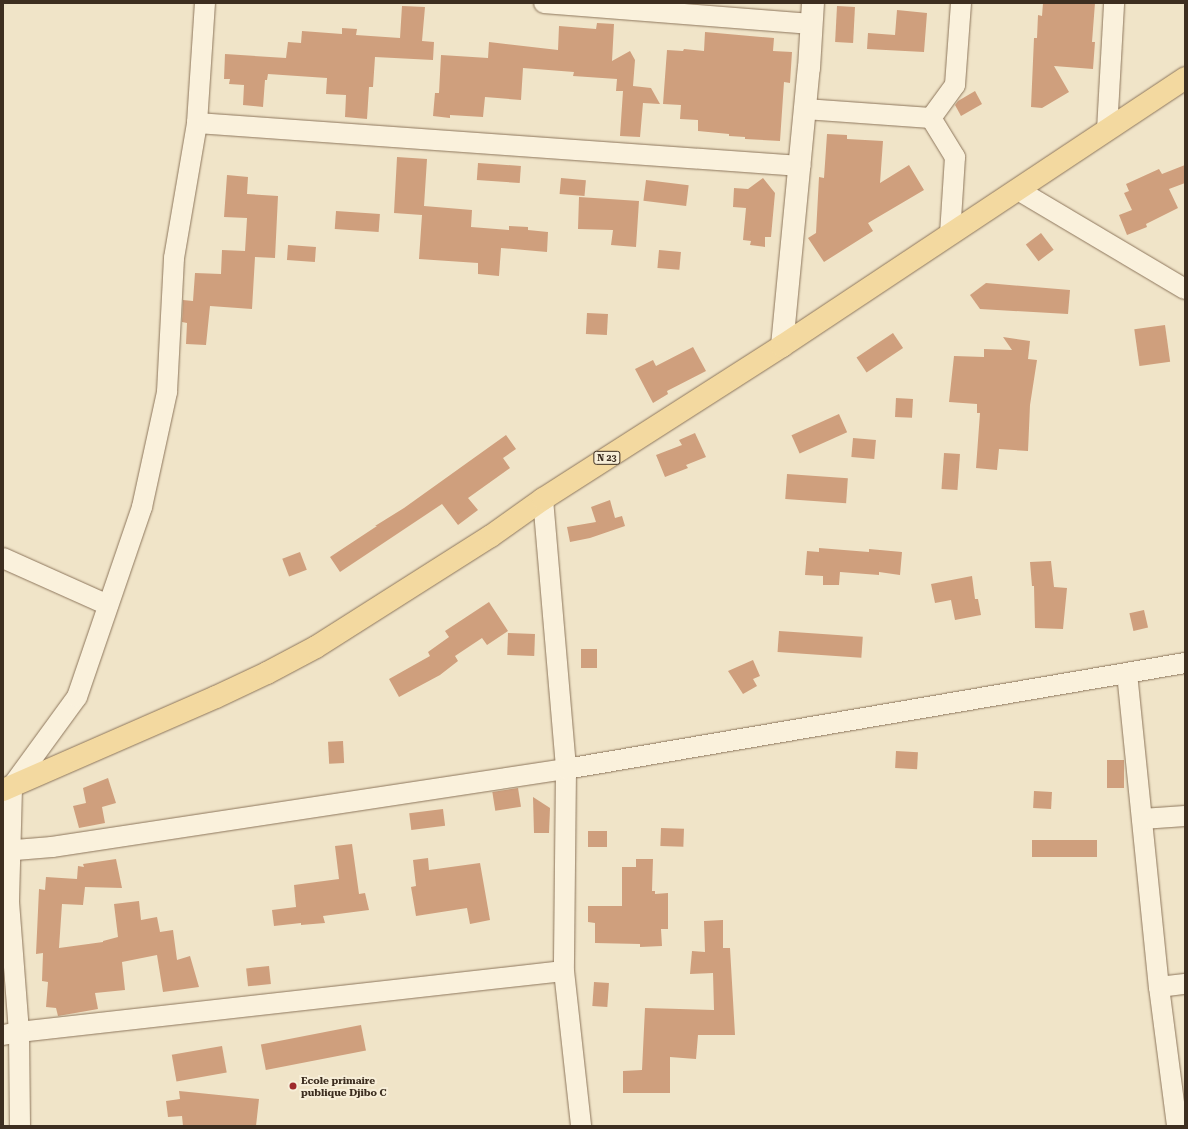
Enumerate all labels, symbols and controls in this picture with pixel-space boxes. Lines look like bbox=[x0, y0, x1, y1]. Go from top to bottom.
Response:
road number: N 23 bbox=[593, 451, 621, 465]
place label: Ecole primaire publique Djibo C bbox=[301, 1074, 386, 1098]
marker: Ecole primaire publique Djibo C bbox=[288, 1081, 298, 1091]

